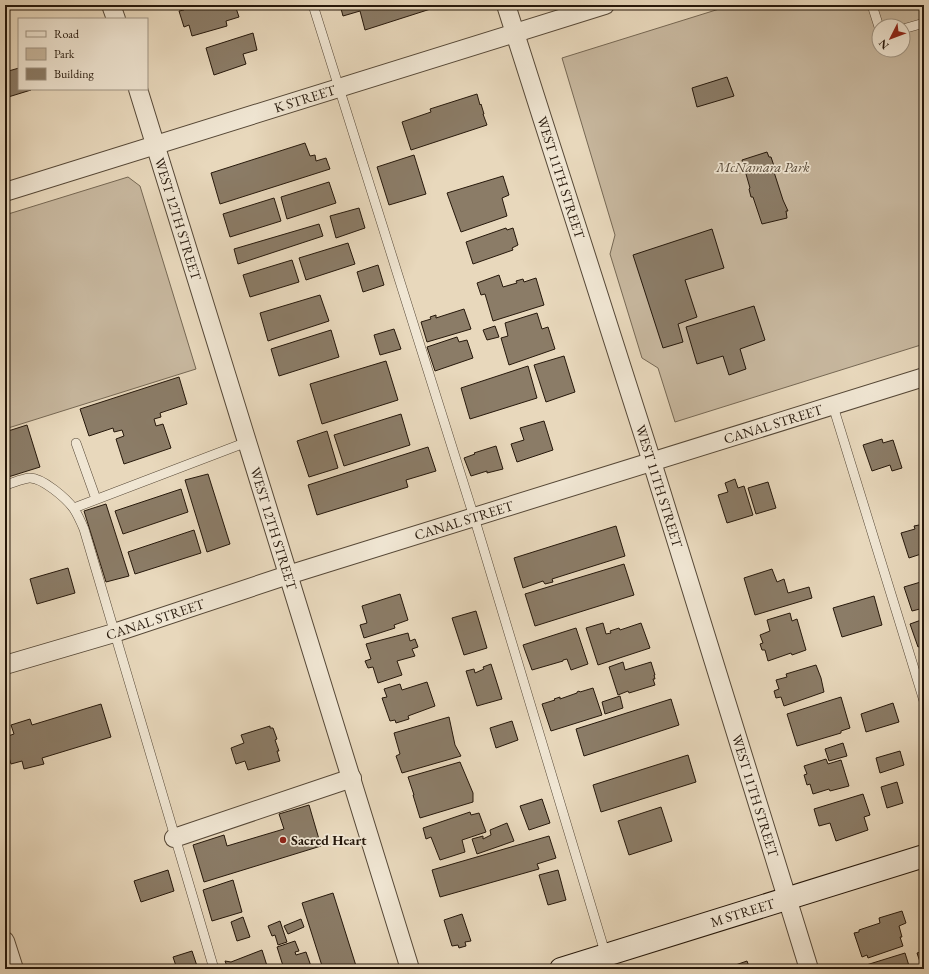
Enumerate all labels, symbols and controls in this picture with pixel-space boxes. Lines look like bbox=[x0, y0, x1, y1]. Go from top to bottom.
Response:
legend bbox=[18, 18, 148, 90]
north arrow bbox=[871, 18, 911, 58]
text: Road bbox=[54, 26, 80, 42]
text: N bbox=[875, 37, 892, 53]
text: Park bbox=[54, 46, 75, 62]
text: Building bbox=[54, 66, 95, 82]
street label: K STREET bbox=[272, 80, 338, 117]
street label: WEST 11TH STREET bbox=[533, 114, 589, 241]
street label: WEST 12TH STREET bbox=[151, 155, 206, 283]
park label: McNamara Park bbox=[715, 158, 810, 176]
street label: CANAL STREET bbox=[721, 400, 825, 448]
street label: WEST 11TH STREET bbox=[632, 423, 687, 550]
street label: WEST 12TH STREET bbox=[246, 465, 301, 593]
street label: CANAL STREET bbox=[412, 496, 516, 544]
street label: CANAL STREET bbox=[104, 594, 207, 644]
street label: WEST 11TH STREET bbox=[728, 732, 783, 860]
place label: Sacred Heart bbox=[291, 831, 367, 849]
marker: Sacred Heart bbox=[278, 835, 288, 845]
street label: M STREET bbox=[708, 894, 777, 931]

